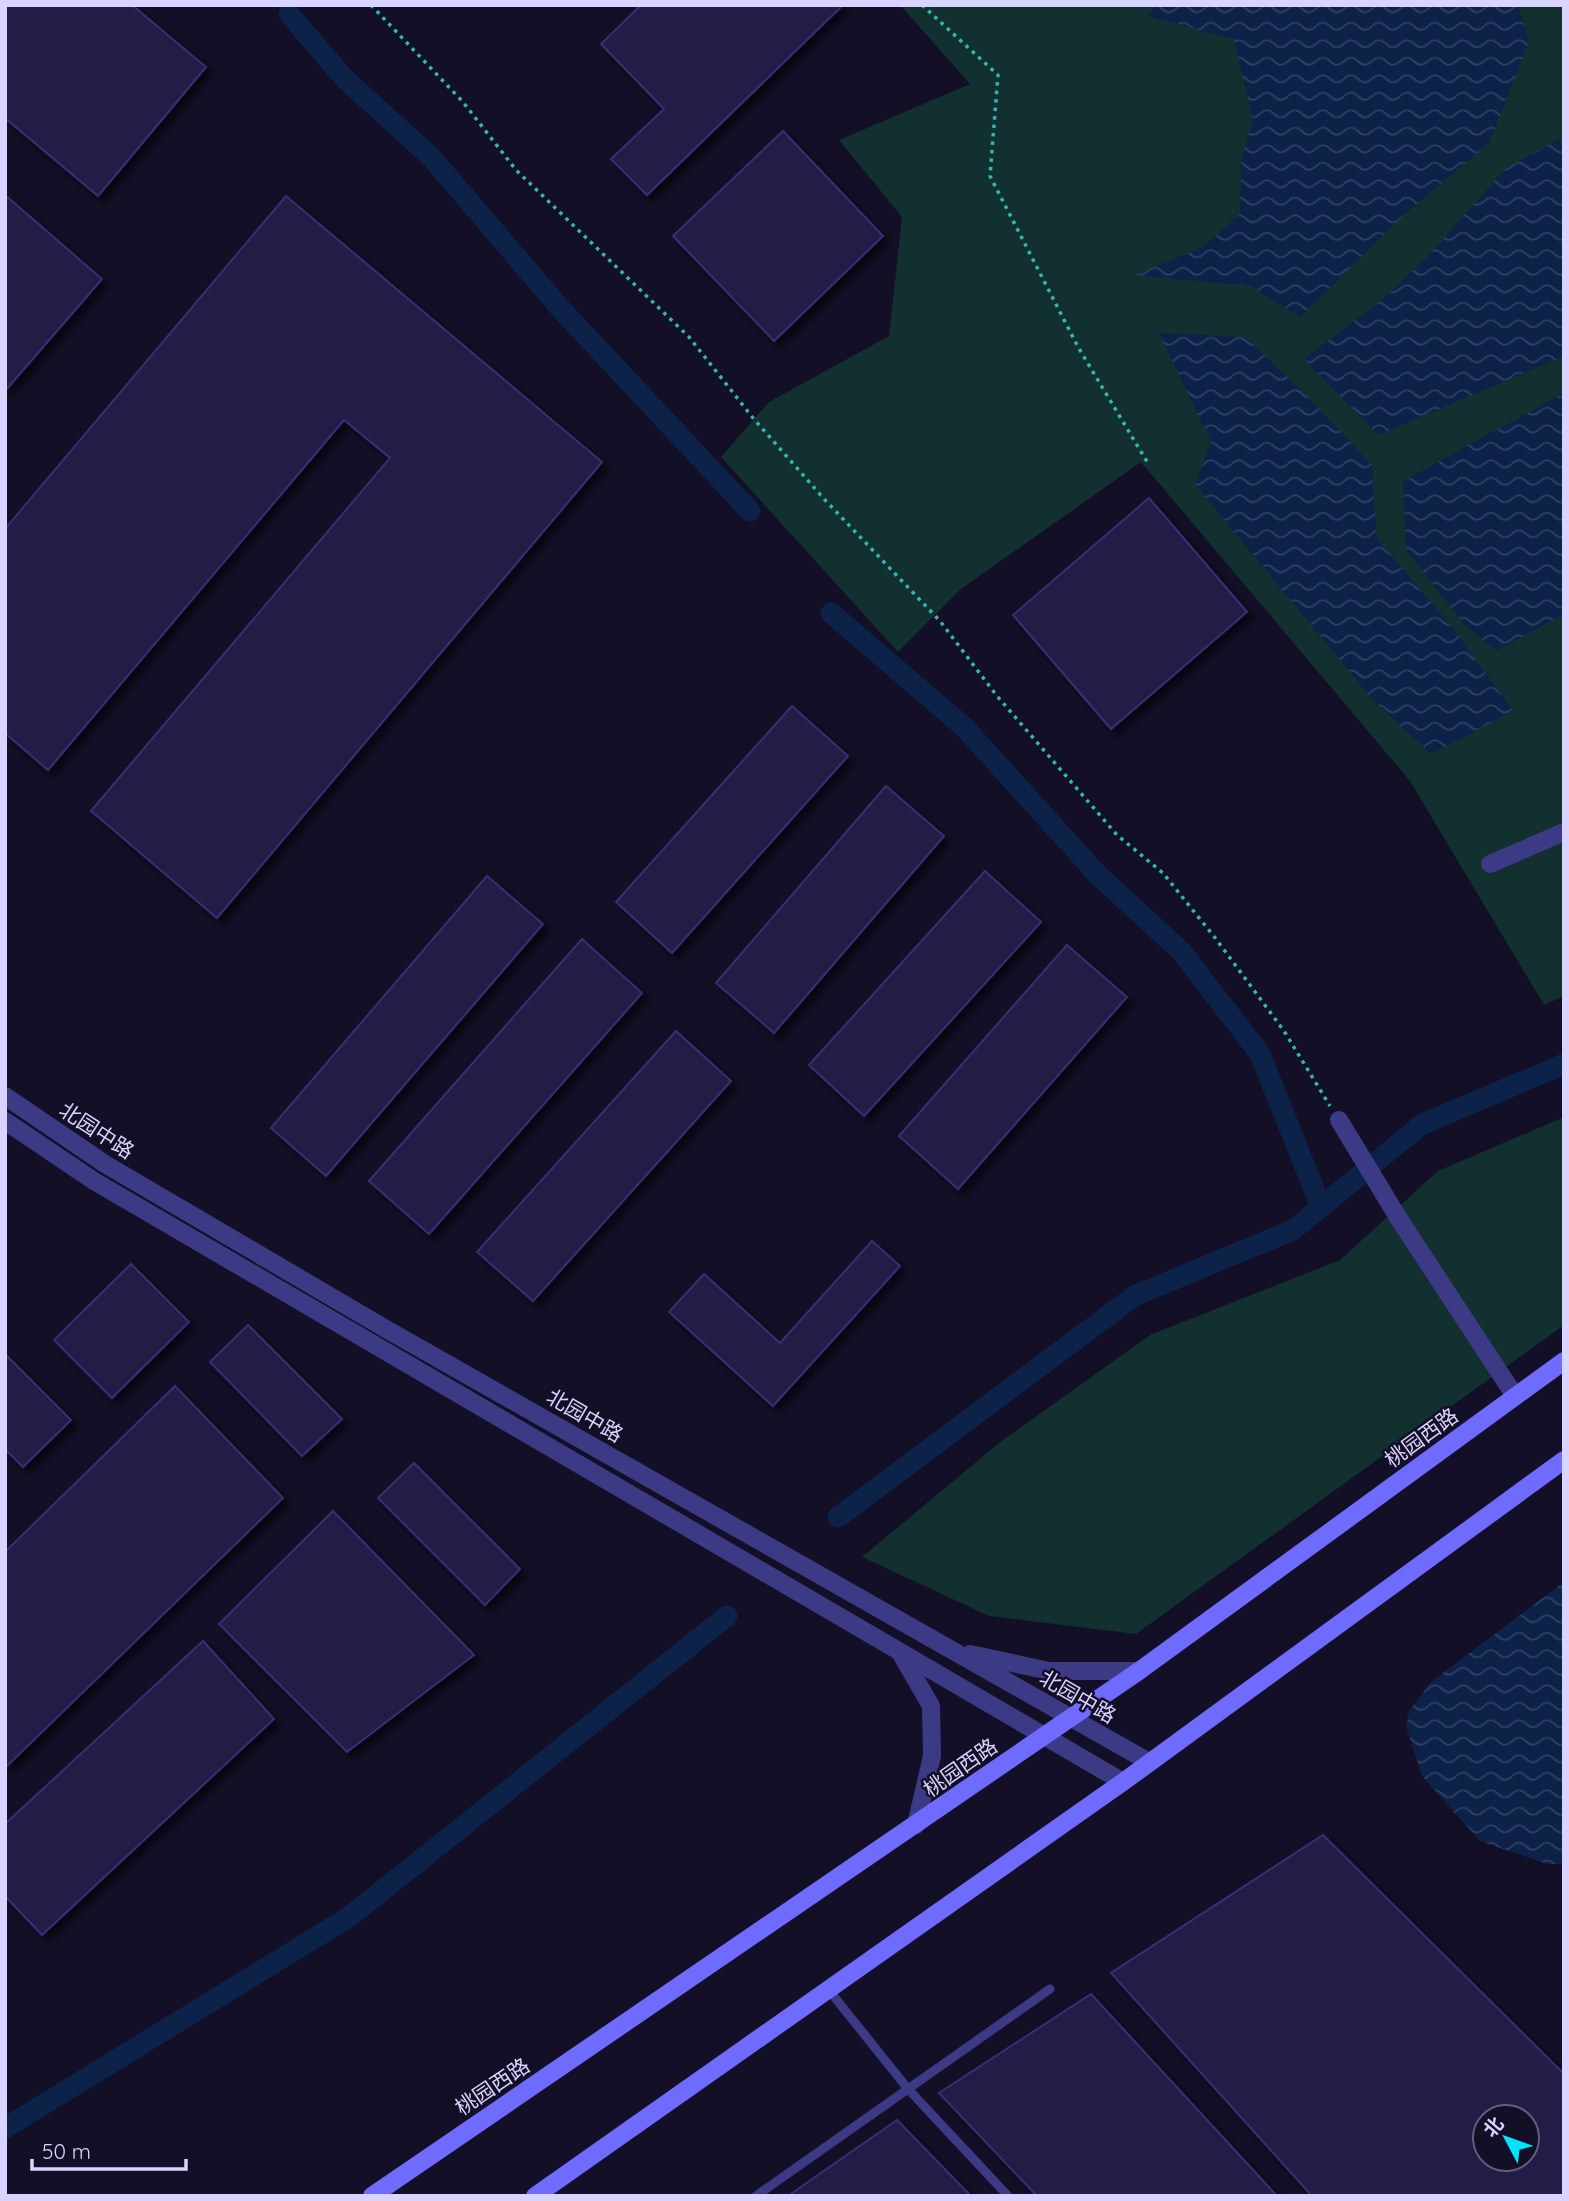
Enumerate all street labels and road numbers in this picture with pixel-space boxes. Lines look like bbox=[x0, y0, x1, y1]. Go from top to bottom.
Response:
street label: 北园中路 bbox=[55, 1096, 139, 1164]
street label: 北园中路 bbox=[542, 1383, 628, 1447]
street label: 桃园西路 bbox=[1379, 1402, 1463, 1472]
street label: 北园中路 bbox=[1035, 1664, 1121, 1728]
street label: 桃园西路 bbox=[918, 1732, 1002, 1802]
street label: 桃园西路 bbox=[450, 2052, 534, 2120]

